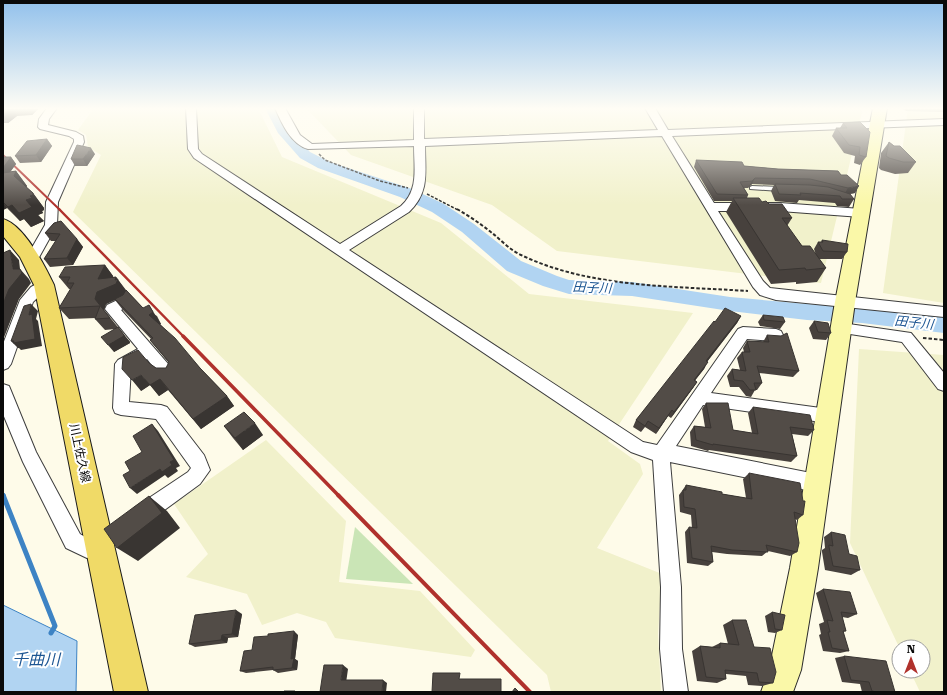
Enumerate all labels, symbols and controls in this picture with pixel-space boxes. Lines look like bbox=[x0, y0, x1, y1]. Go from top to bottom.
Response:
water label: 田子川 bbox=[572, 279, 614, 296]
water label: 田子川 bbox=[894, 313, 936, 332]
street label: 川上佐久線 bbox=[67, 422, 93, 484]
north arrow bbox=[891, 639, 931, 679]
text: N bbox=[907, 643, 916, 656]
water label: 千曲川 bbox=[12, 650, 62, 669]

